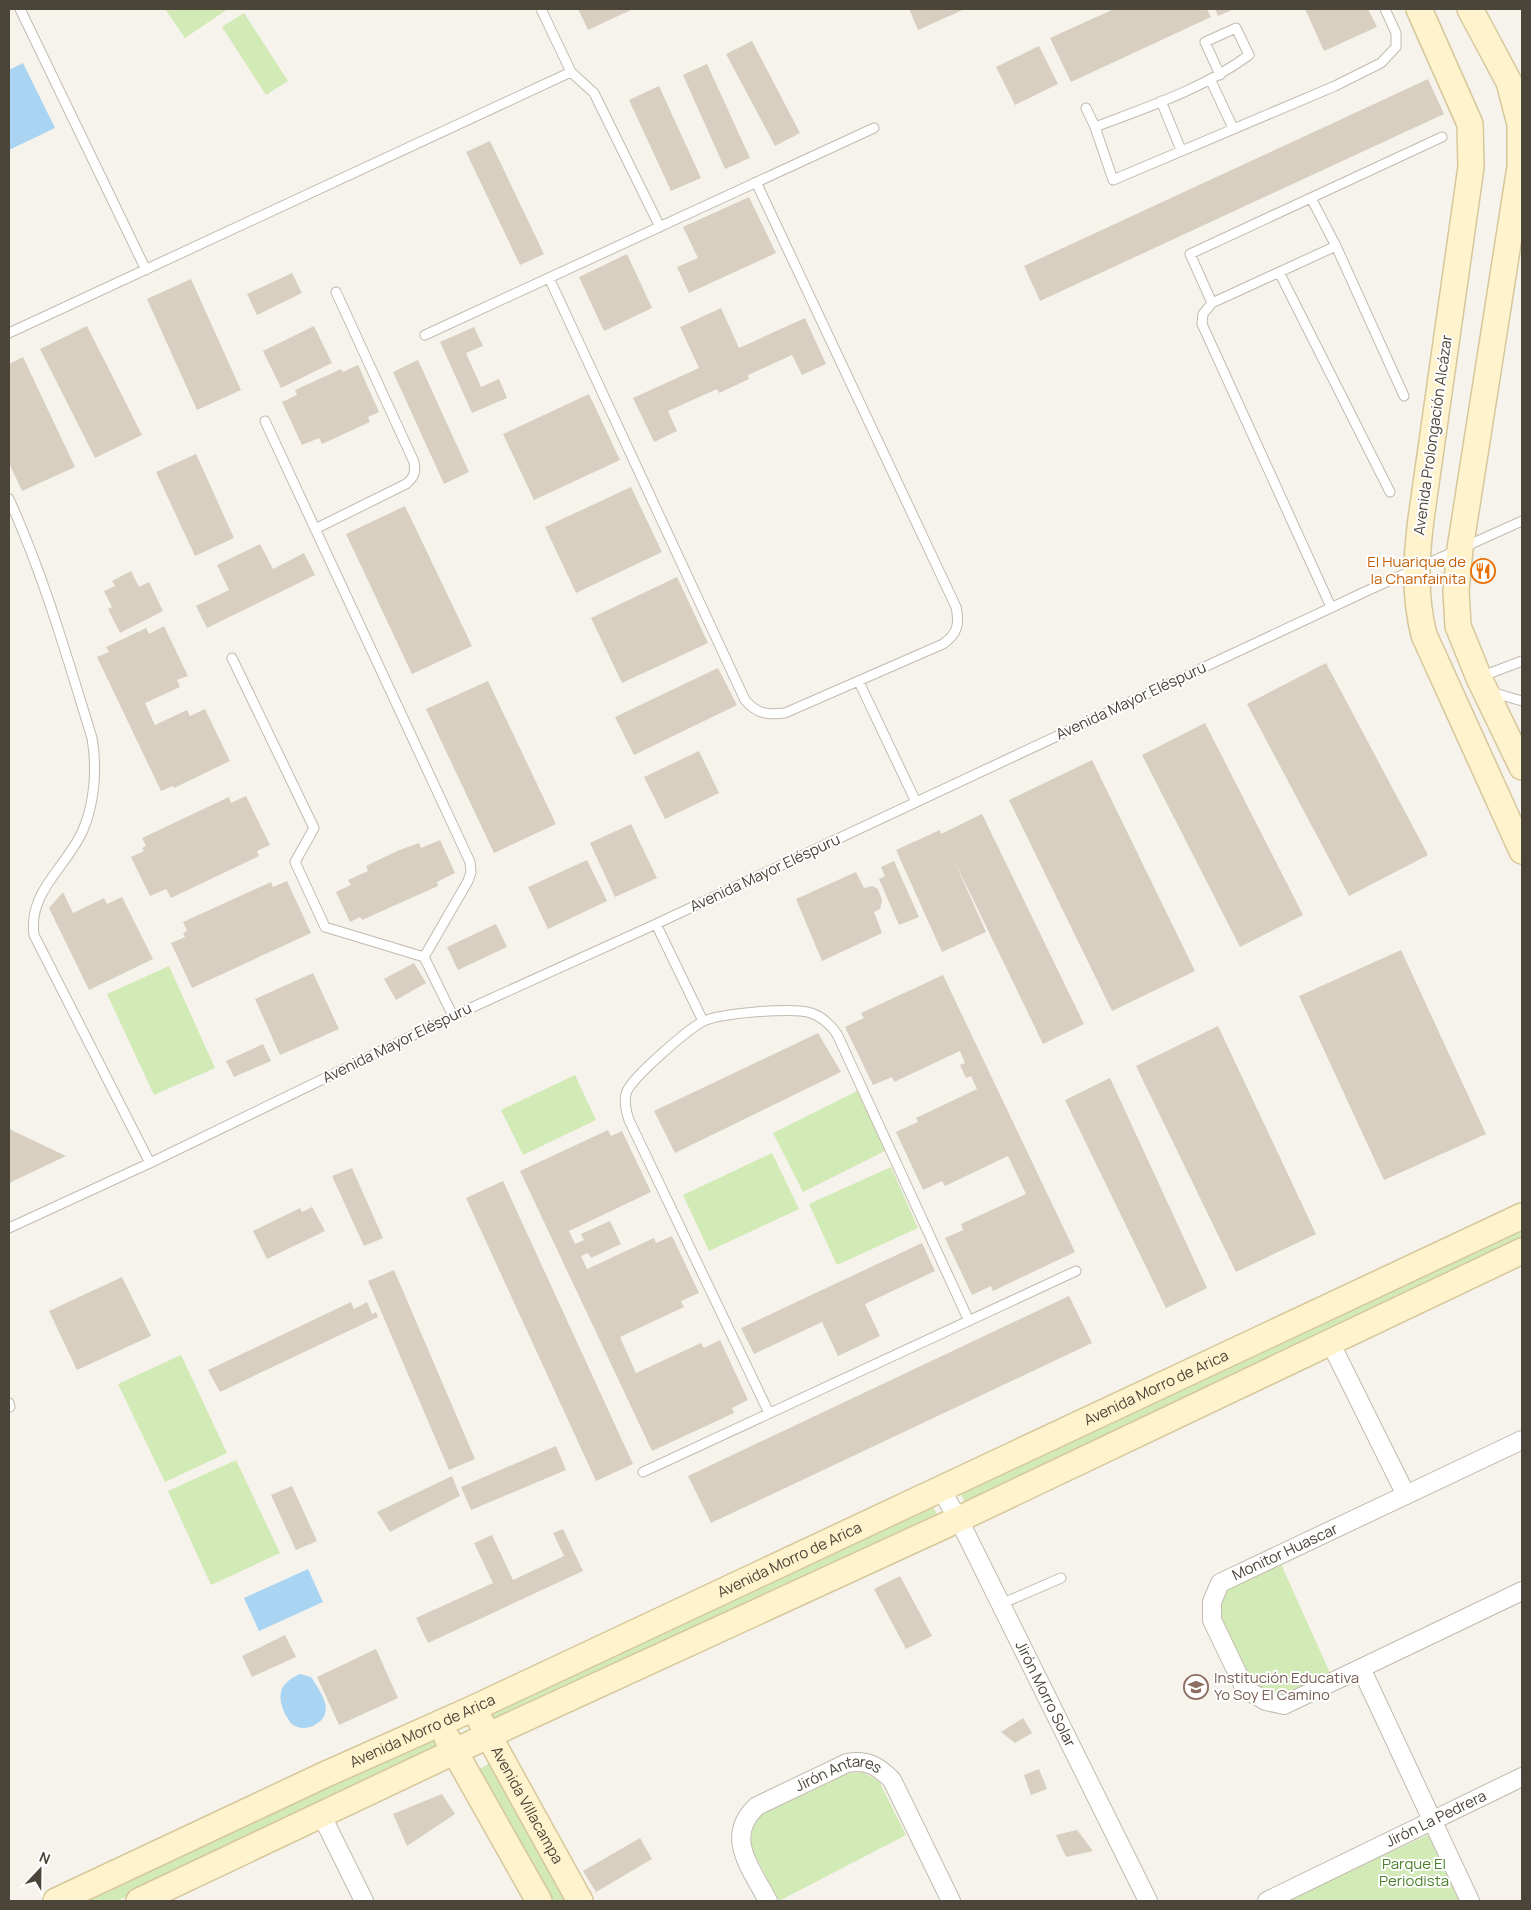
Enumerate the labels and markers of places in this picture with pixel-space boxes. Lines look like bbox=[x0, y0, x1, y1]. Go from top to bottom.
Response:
place label: El Huarique de la Chanfainita bbox=[1367, 551, 1466, 589]
restaurant icon: El Huarique de la Chanfainita bbox=[1470, 558, 1496, 584]
place label: Institución Educativa Yo Soy El Camino bbox=[1214, 1667, 1359, 1705]
school or university icon: Institución Educativa Yo Soy El Camino bbox=[1183, 1674, 1209, 1700]

